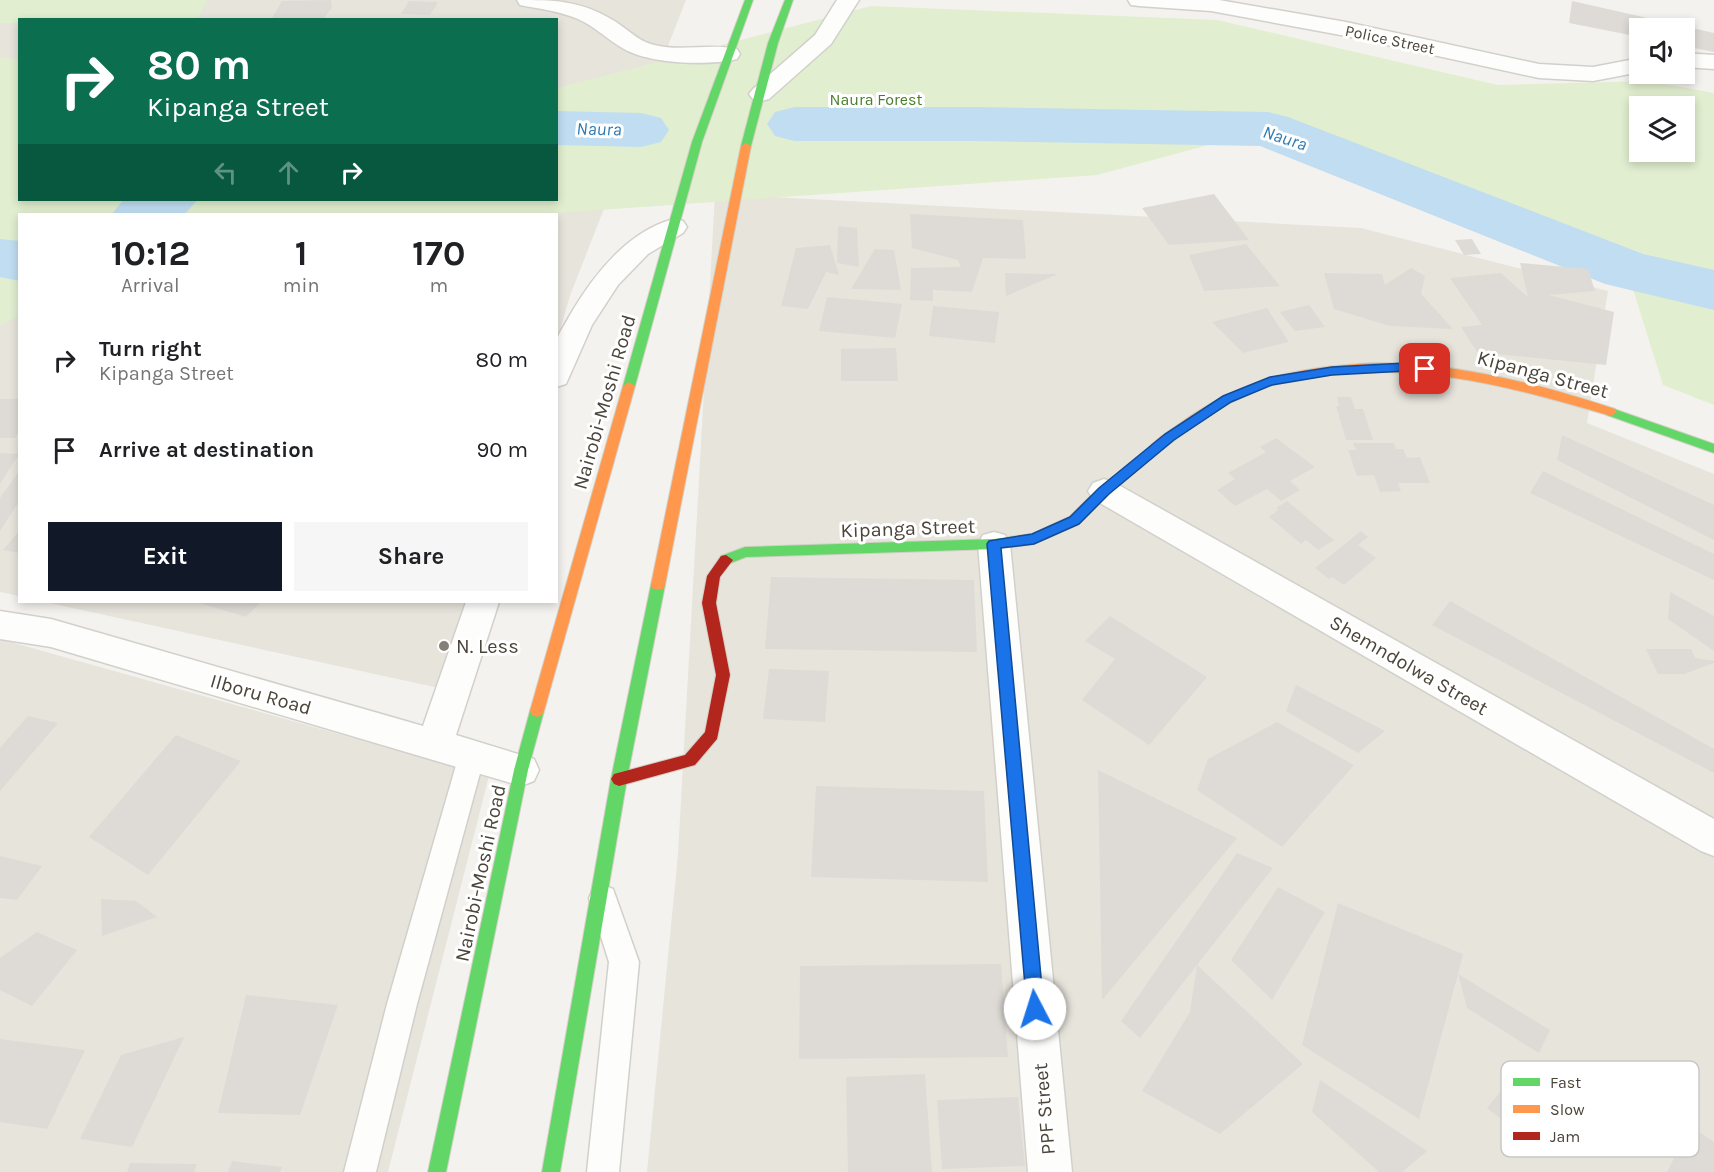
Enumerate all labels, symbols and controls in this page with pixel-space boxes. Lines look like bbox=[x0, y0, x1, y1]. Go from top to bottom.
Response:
map controls bbox=[1629, 18, 1695, 162]
button: sound bbox=[1629, 18, 1695, 84]
street label: Police Street bbox=[1343, 21, 1436, 58]
text: 80 m bbox=[147, 40, 251, 90]
icon: right bbox=[48, 42, 126, 120]
park label: Naura Forest bbox=[830, 90, 922, 109]
text: Kipanga Street bbox=[147, 91, 329, 123]
button: layers bbox=[1629, 96, 1695, 162]
water label: Naura bbox=[576, 118, 622, 140]
water label: Naura bbox=[1260, 121, 1310, 155]
icon: left bbox=[209, 156, 242, 189]
icon: ahead bbox=[272, 156, 305, 189]
icon: right bbox=[335, 156, 368, 189]
text: 10:12 bbox=[110, 232, 190, 274]
text: 1 bbox=[295, 232, 308, 274]
text: 170 bbox=[412, 232, 466, 274]
text: Arrival bbox=[121, 274, 180, 297]
text: min bbox=[283, 274, 320, 297]
text: m bbox=[429, 274, 448, 297]
street label: Nairobi-Moshi Road bbox=[569, 312, 640, 492]
text: Turn right bbox=[99, 336, 202, 362]
pin bbox=[1399, 343, 1450, 394]
icon: right bbox=[48, 344, 81, 377]
street label: Kipanga Street bbox=[1475, 346, 1611, 403]
text: 80 m bbox=[476, 347, 528, 373]
icon: arrive bbox=[1408, 352, 1441, 385]
text: Kipanga Street bbox=[99, 362, 234, 385]
icon: arrive bbox=[48, 434, 81, 467]
text: Arrive at destination bbox=[99, 437, 314, 463]
text: 90 m bbox=[476, 437, 528, 463]
street label: Kipanga Street bbox=[840, 515, 976, 542]
button: Exit bbox=[48, 522, 282, 591]
button: Share bbox=[294, 522, 528, 591]
street label: Shemndolwa Street bbox=[1326, 611, 1492, 720]
place label: N. Less bbox=[456, 635, 519, 658]
marker: N. Less bbox=[437, 639, 451, 653]
street label: Ilboru Road bbox=[208, 669, 314, 720]
street label: Nairobi-Moshi Road bbox=[450, 782, 511, 964]
position arrow bbox=[1003, 977, 1067, 1041]
legend bbox=[1501, 1061, 1699, 1157]
street label: PPF Street bbox=[1029, 1062, 1060, 1156]
text: Fast bbox=[1550, 1073, 1581, 1092]
text: Slow bbox=[1550, 1100, 1585, 1119]
text: Jam bbox=[1550, 1127, 1580, 1146]

